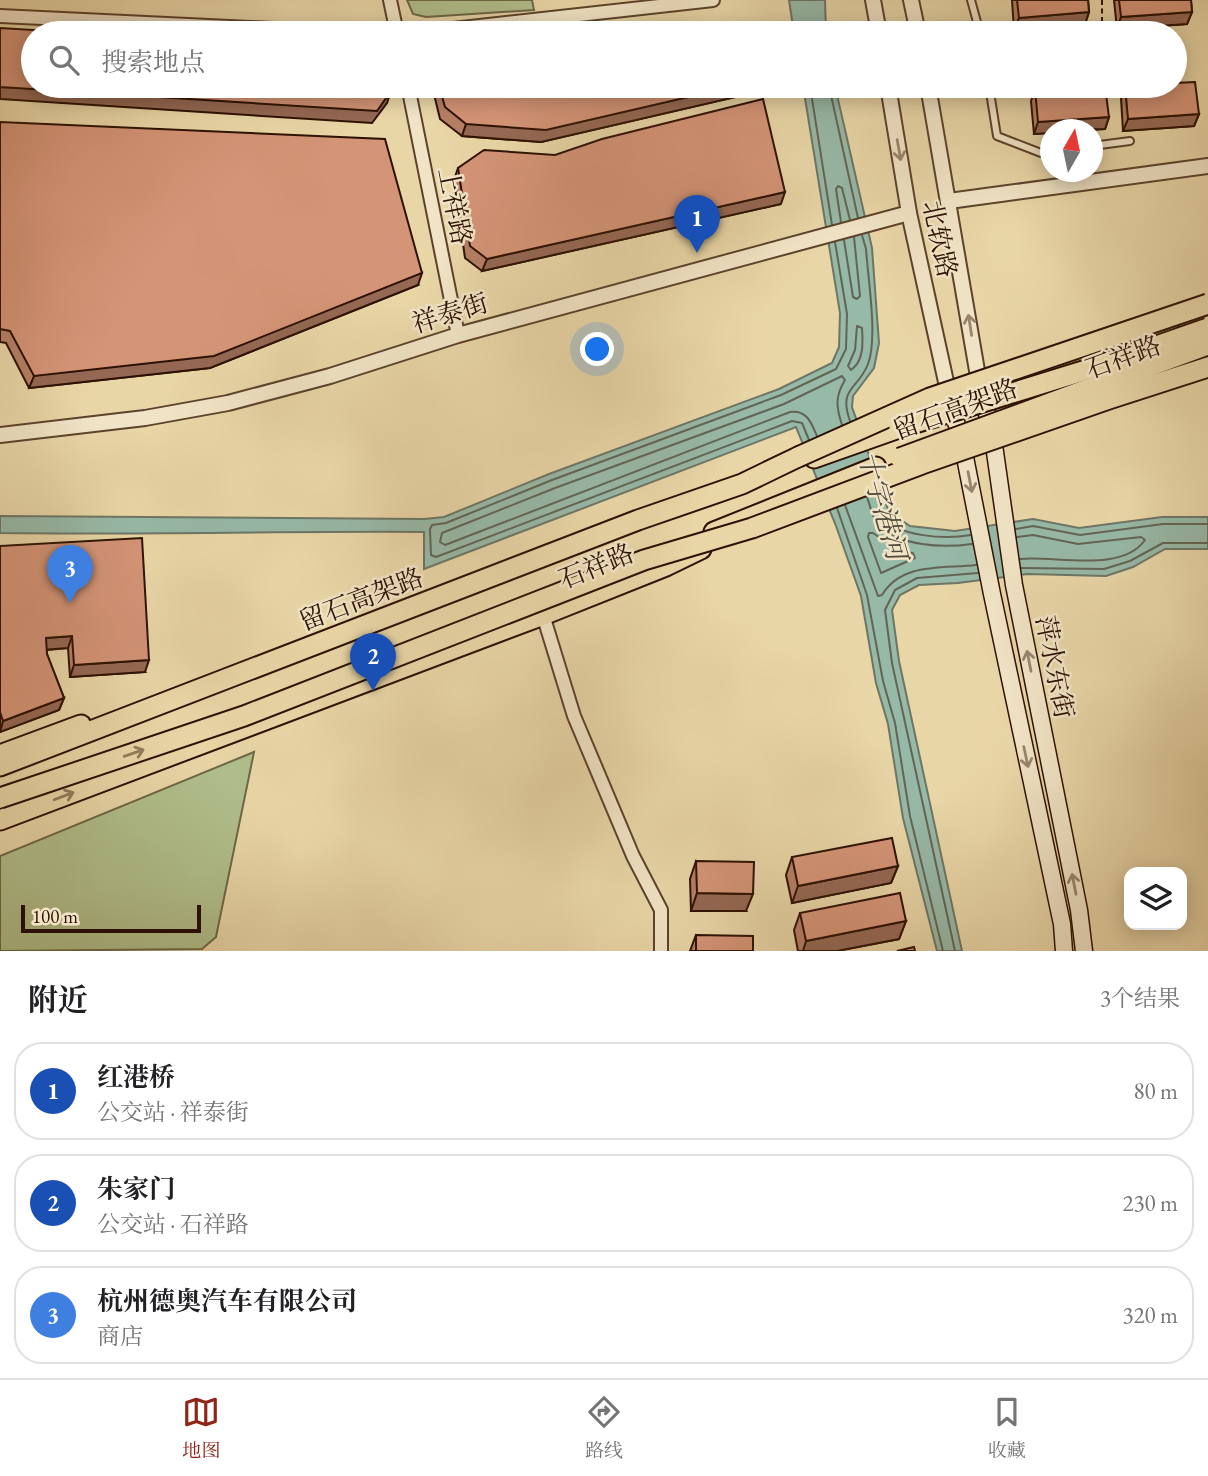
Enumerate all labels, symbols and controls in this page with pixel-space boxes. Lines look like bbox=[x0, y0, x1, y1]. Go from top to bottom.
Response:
search box bbox=[21, 21, 1187, 98]
icon: search bbox=[45, 41, 83, 79]
text: 搜索地点 bbox=[101, 45, 205, 79]
north arrow bbox=[1040, 119, 1103, 182]
one-way arrow bbox=[893, 138, 906, 160]
street label: 上祥路 bbox=[431, 164, 479, 248]
pin: 1 bbox=[674, 195, 720, 253]
street label: 北软路 bbox=[915, 197, 965, 281]
street label: 祥泰街 bbox=[408, 285, 492, 341]
one-way arrow bbox=[963, 314, 976, 337]
street label: 石祥路 bbox=[1081, 328, 1165, 386]
your location bbox=[580, 332, 614, 366]
street label: 留石高架路 bbox=[888, 371, 1022, 447]
water label: 十字港河 bbox=[850, 446, 917, 569]
one-way arrow bbox=[964, 470, 978, 493]
street label: 石祥路 bbox=[553, 536, 639, 596]
pin: 3 bbox=[47, 545, 93, 603]
street label: 留石高架路 bbox=[294, 560, 428, 638]
street label: 萍水东街 bbox=[1028, 613, 1082, 721]
pin: 2 bbox=[350, 633, 396, 691]
one-way arrow bbox=[1021, 650, 1035, 673]
one-way arrow bbox=[1020, 745, 1034, 768]
one-way arrow bbox=[123, 746, 145, 758]
one-way arrow bbox=[52, 788, 74, 801]
map controls bbox=[1124, 867, 1187, 930]
button: layers bbox=[1124, 867, 1187, 930]
one-way arrow bbox=[1066, 873, 1080, 896]
scale bar bbox=[21, 902, 201, 934]
text: 100 m bbox=[32, 904, 78, 929]
text: 附近 bbox=[28, 980, 88, 1019]
text: 3个结果 bbox=[1100, 983, 1180, 1013]
text: 红港桥 bbox=[97, 1060, 175, 1094]
text: 1 bbox=[47, 1076, 59, 1106]
text: 80 m bbox=[1133, 1076, 1178, 1106]
text: 公交站 · 祥泰街 bbox=[97, 1097, 249, 1127]
text: 朱家门 bbox=[97, 1172, 175, 1206]
text: 2 bbox=[47, 1188, 59, 1218]
text: 230 m bbox=[1122, 1188, 1178, 1218]
text: 公交站 · 石祥路 bbox=[97, 1209, 249, 1239]
text: 杭州德奥汽车有限公司 bbox=[97, 1284, 357, 1318]
text: 3 bbox=[47, 1300, 59, 1330]
text: 320 m bbox=[1122, 1300, 1178, 1330]
text: 商店 bbox=[97, 1321, 143, 1351]
tab: 地图 bbox=[182, 1393, 220, 1463]
tab: 路线 bbox=[585, 1393, 623, 1463]
tab: 收藏 bbox=[988, 1393, 1026, 1463]

